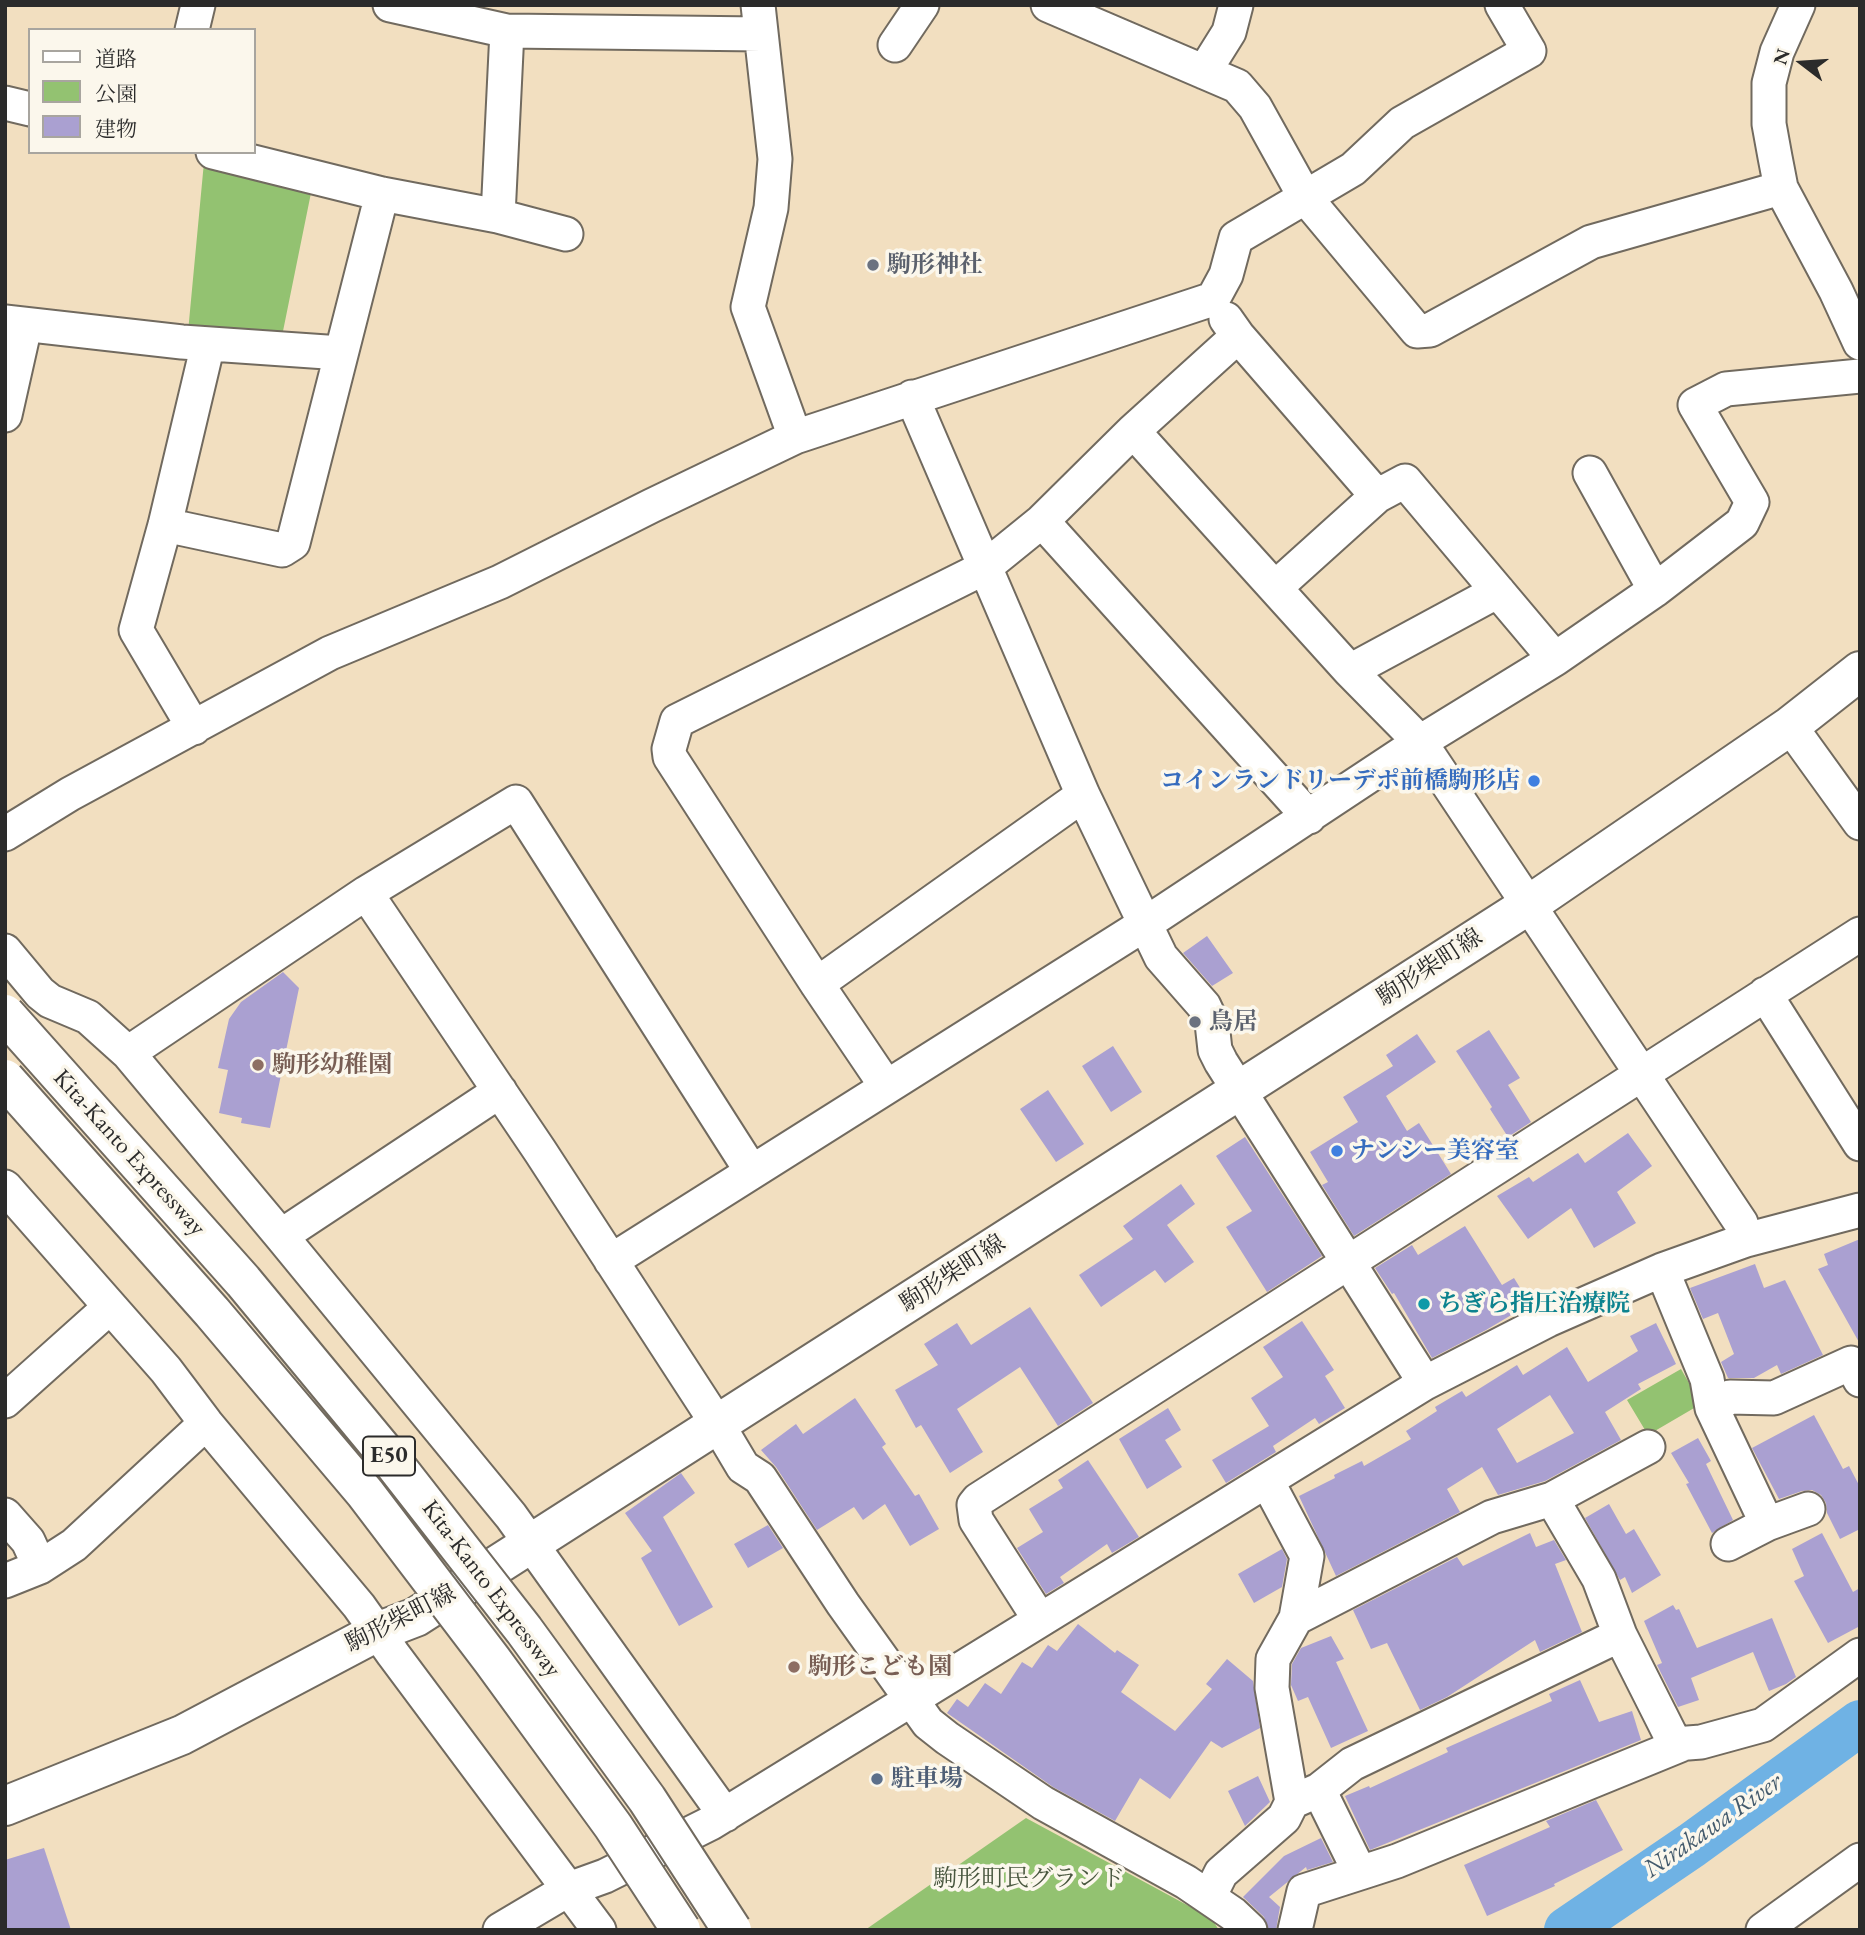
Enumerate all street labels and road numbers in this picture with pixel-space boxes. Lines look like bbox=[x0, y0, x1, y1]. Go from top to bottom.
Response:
street label: 駒形柴町線 bbox=[1372, 923, 1488, 1013]
street label: Kita-Kanto Expressway bbox=[47, 1064, 211, 1242]
street label: 駒形柴町線 bbox=[895, 1229, 1011, 1319]
road number: E50 bbox=[363, 1436, 415, 1476]
street label: Kita-Kanto Expressway bbox=[415, 1495, 567, 1683]
street label: 駒形柴町線 bbox=[341, 1579, 461, 1659]

